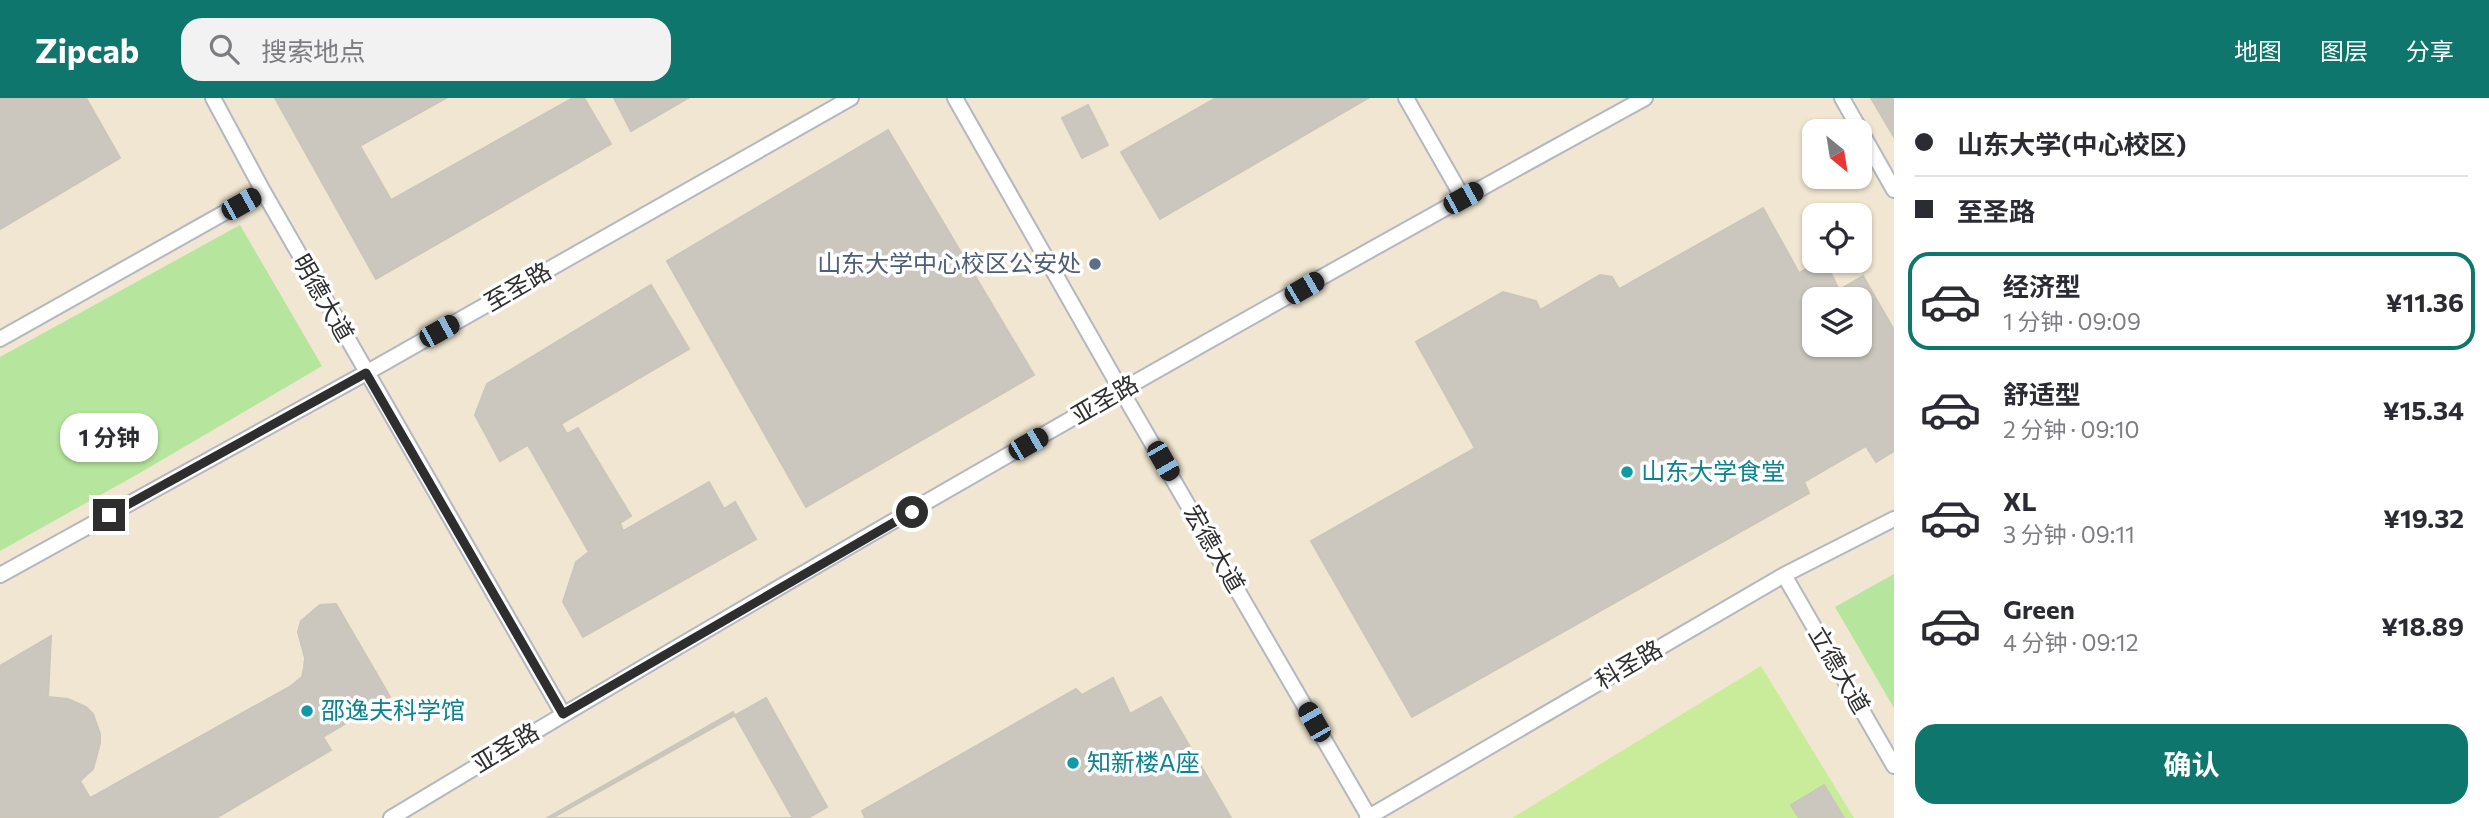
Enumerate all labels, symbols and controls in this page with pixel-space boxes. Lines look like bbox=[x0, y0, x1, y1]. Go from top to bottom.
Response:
search box bbox=[181, 18, 671, 81]
text: Zipcab bbox=[35, 29, 139, 70]
icon: search bbox=[205, 30, 243, 68]
text: 搜索地点 bbox=[261, 35, 365, 66]
text: 地图 bbox=[2234, 36, 2282, 65]
text: 图层 bbox=[2320, 36, 2368, 65]
text: 分享 bbox=[2406, 36, 2454, 65]
north arrow bbox=[1802, 119, 1872, 189]
map controls bbox=[1802, 119, 1872, 357]
text: 山东大学(中心校区) bbox=[1957, 128, 2186, 159]
car bbox=[1440, 179, 1487, 217]
car bbox=[218, 185, 265, 223]
text: 至圣路 bbox=[1957, 195, 2035, 226]
button: locate bbox=[1802, 203, 1872, 273]
street label: 明德大道 bbox=[288, 248, 361, 346]
place label: 山东大学中心校区公安处 bbox=[817, 248, 1081, 277]
street label: 至圣路 bbox=[479, 255, 556, 316]
marker: 山东大学中心校区公安处 bbox=[1087, 256, 1103, 272]
car bbox=[1281, 268, 1328, 308]
icon: car bbox=[1919, 270, 1982, 333]
text: 经济型 bbox=[2003, 270, 2081, 301]
text: ¥11.36 bbox=[2386, 286, 2464, 317]
button: layers bbox=[1802, 287, 1872, 357]
text: 1 分钟 · 09:09 bbox=[2003, 307, 2141, 335]
car bbox=[416, 312, 463, 350]
street label: 亚圣路 bbox=[1066, 368, 1143, 429]
icon: car bbox=[1919, 378, 1982, 441]
text: 舒适型 bbox=[2003, 378, 2081, 409]
text: ¥15.34 bbox=[2383, 394, 2464, 425]
callout: 1 分钟 bbox=[60, 414, 158, 462]
text: 2 分钟 · 09:10 bbox=[2003, 415, 2140, 443]
text: 1 分钟 bbox=[79, 423, 139, 451]
car bbox=[1005, 424, 1052, 464]
car bbox=[1144, 438, 1183, 484]
place label: 山东大学食堂 bbox=[1641, 456, 1785, 485]
marker: 山东大学食堂 bbox=[1619, 464, 1635, 480]
text: XL bbox=[2003, 485, 2037, 516]
icon: car bbox=[1919, 486, 1982, 549]
route start bbox=[896, 496, 928, 528]
route end bbox=[93, 499, 125, 531]
street label: 宏德大道 bbox=[1179, 499, 1252, 597]
text: ¥19.32 bbox=[2383, 502, 2464, 533]
text: 3 分钟 · 09:11 bbox=[2003, 520, 2135, 548]
text: Green bbox=[2003, 593, 2075, 624]
icon: car bbox=[1919, 594, 1982, 657]
text: ¥18.89 bbox=[2381, 610, 2464, 641]
street label: 立德大道 bbox=[1804, 620, 1877, 718]
text: 4 分钟 · 09:12 bbox=[2003, 628, 2138, 656]
street label: 科圣路 bbox=[1590, 633, 1667, 694]
place label: 邵逸夫科学馆 bbox=[321, 695, 465, 724]
car bbox=[1295, 699, 1334, 745]
marker: 邵逸夫科学馆 bbox=[299, 703, 315, 719]
street label: 亚圣路 bbox=[467, 716, 544, 778]
button: 确认 bbox=[1915, 724, 2468, 804]
place label: 知新楼A座 bbox=[1087, 747, 1200, 776]
marker: 知新楼A座 bbox=[1065, 755, 1081, 771]

